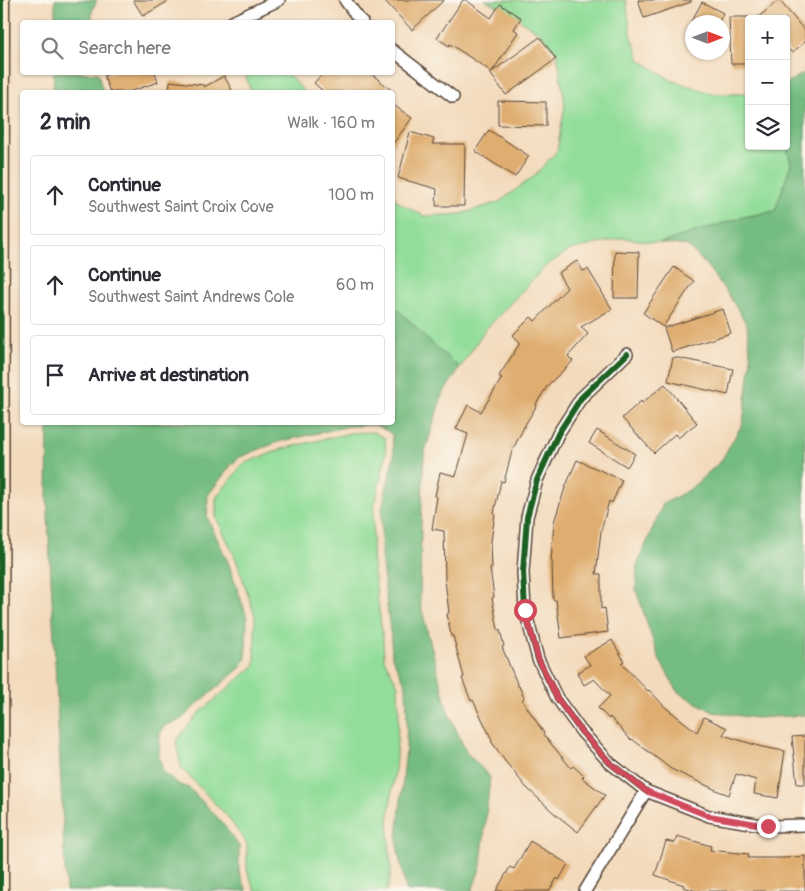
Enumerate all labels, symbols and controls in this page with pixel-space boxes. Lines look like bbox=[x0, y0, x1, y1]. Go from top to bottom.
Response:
north arrow bbox=[685, 15, 730, 60]
map controls bbox=[745, 15, 790, 150]
button: + bbox=[745, 15, 790, 60]
search box bbox=[20, 20, 395, 75]
icon: search bbox=[38, 34, 66, 62]
text: Search here bbox=[78, 36, 171, 60]
button: − bbox=[745, 60, 790, 105]
button: layers bbox=[745, 105, 790, 150]
text: 2 min bbox=[40, 109, 90, 136]
text: Walk · 160 m bbox=[287, 113, 375, 133]
text: Continue bbox=[88, 173, 161, 197]
icon: ahead bbox=[41, 181, 69, 209]
text: 100 m bbox=[328, 185, 374, 205]
text: Southwest Saint Croix Cove bbox=[88, 197, 274, 217]
text: Continue bbox=[88, 263, 161, 287]
icon: ahead bbox=[41, 271, 69, 299]
text: 60 m bbox=[336, 275, 374, 295]
text: Southwest Saint Andrews Cole bbox=[88, 287, 294, 307]
icon: arrive bbox=[41, 361, 69, 389]
text: Arrive at destination bbox=[88, 363, 249, 387]
route start bbox=[514, 599, 537, 622]
route end bbox=[757, 815, 780, 838]

